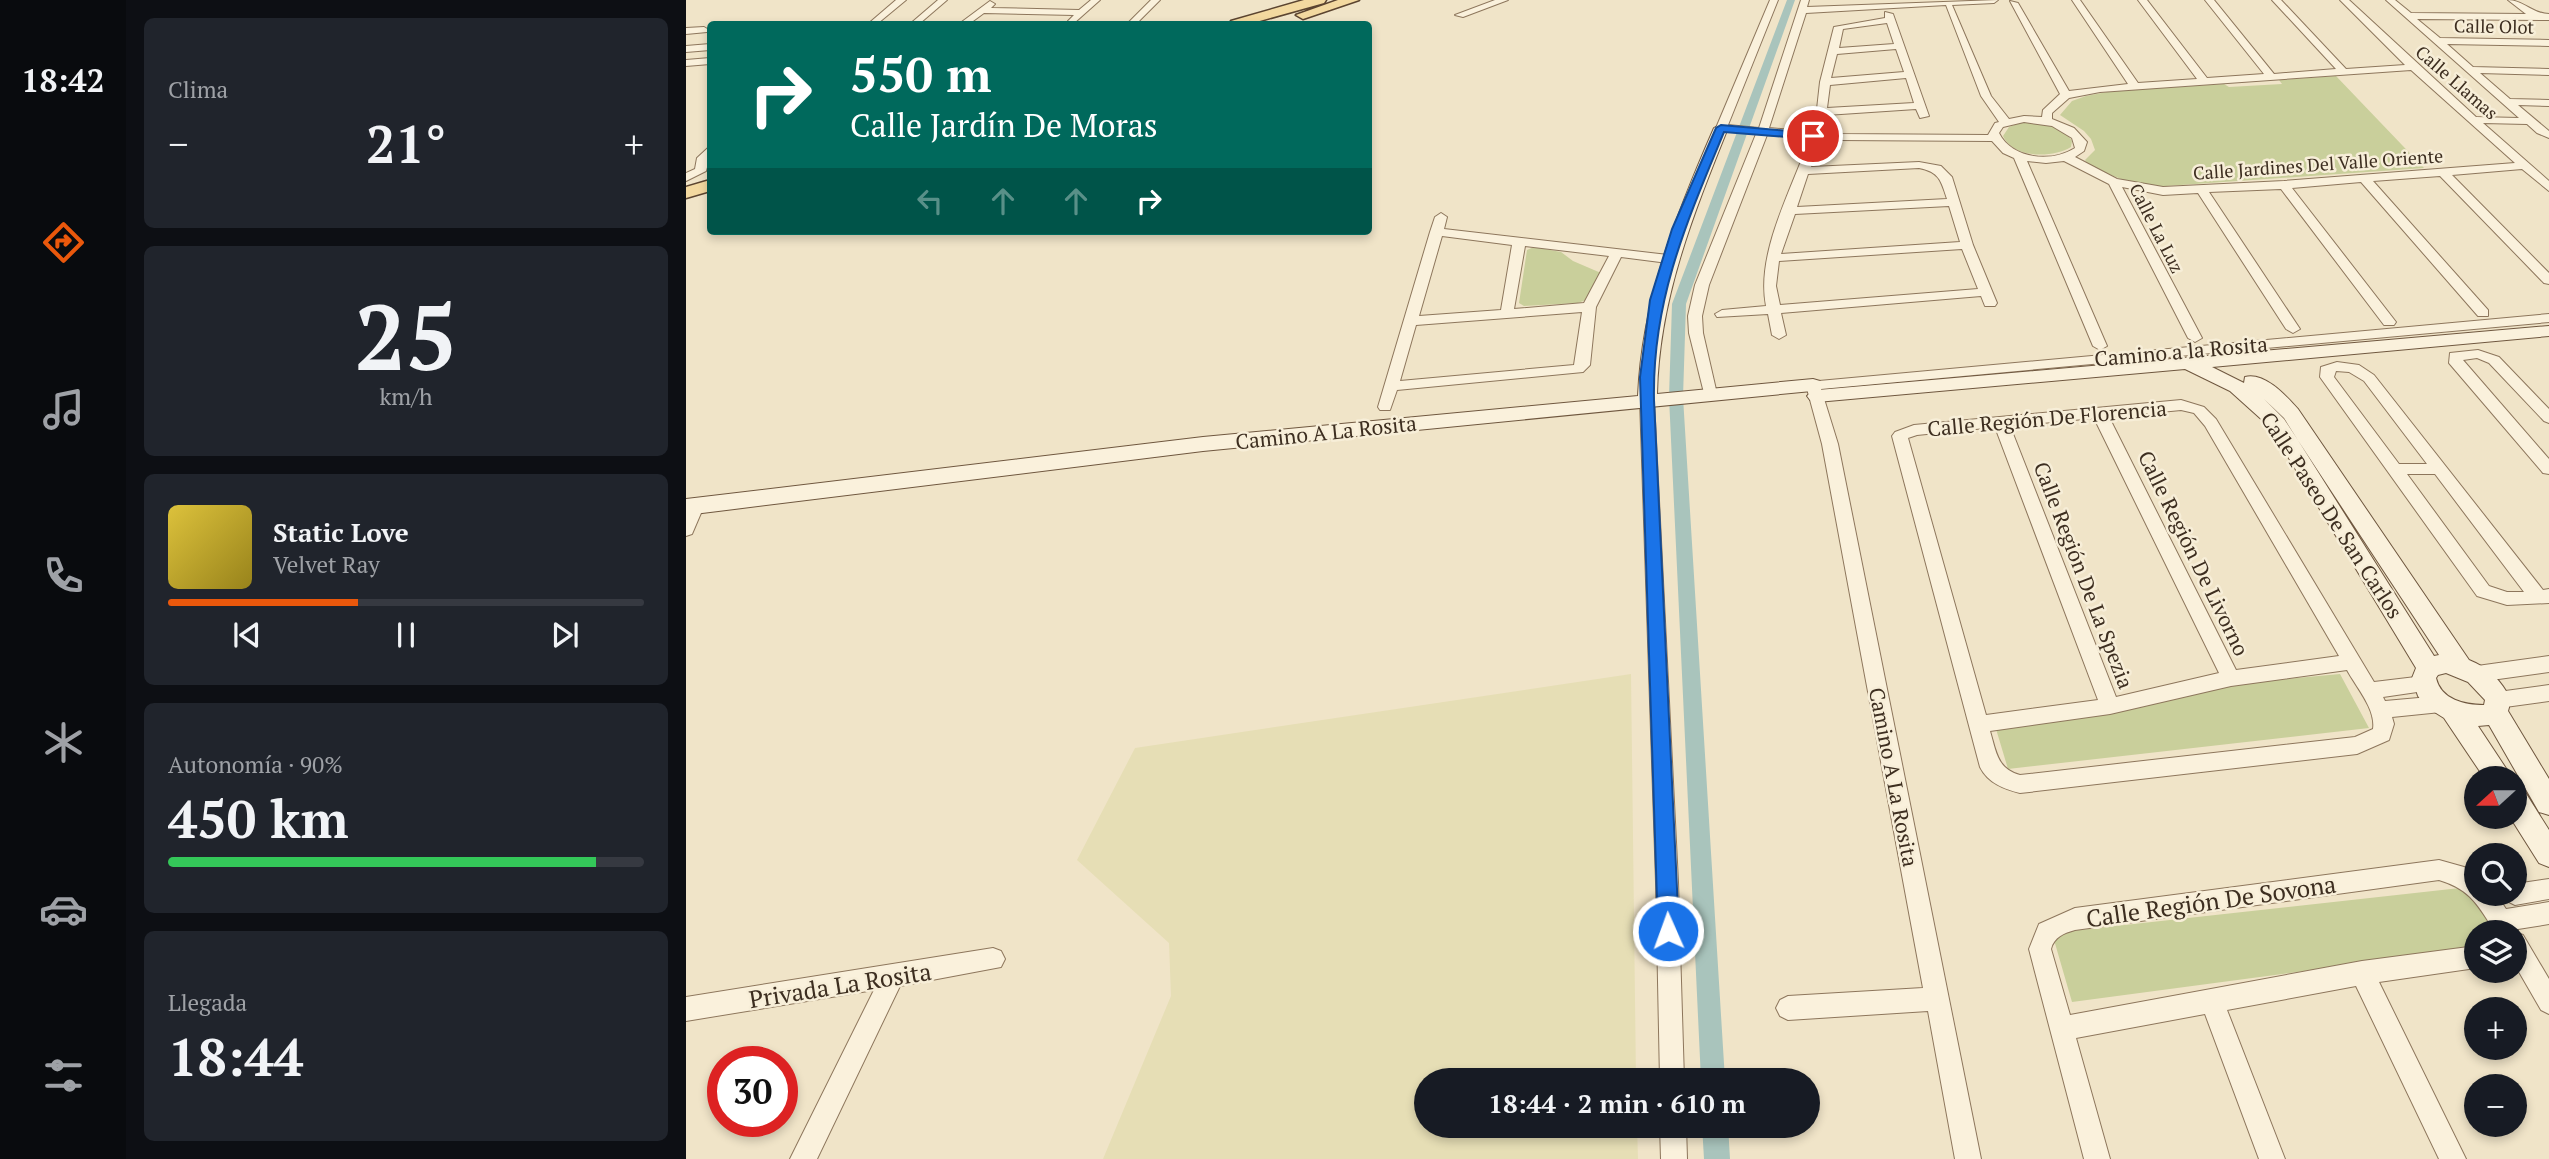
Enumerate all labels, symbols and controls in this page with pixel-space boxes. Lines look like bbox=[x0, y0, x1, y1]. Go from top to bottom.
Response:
street label: Calle Olot bbox=[2454, 13, 2535, 39]
street label: Calle Llamas bbox=[2411, 40, 2503, 124]
text: 550 m bbox=[850, 41, 992, 106]
icon: right bbox=[735, 49, 826, 140]
text: 18:42 bbox=[21, 59, 105, 101]
text: Clima bbox=[168, 74, 228, 105]
text: Calle Jardín De Moras bbox=[850, 104, 1158, 146]
pin bbox=[1783, 106, 1843, 166]
text: 21° bbox=[366, 109, 446, 178]
icon: arrive bbox=[1794, 117, 1832, 155]
text: − bbox=[168, 119, 188, 169]
text: + bbox=[624, 119, 644, 169]
street label: Calle Jardines Del Valle Oriente bbox=[2192, 143, 2444, 185]
street label: Calle La Luz bbox=[2124, 179, 2190, 277]
icon: left bbox=[911, 182, 949, 220]
icon: ahead bbox=[984, 182, 1022, 220]
icon: ahead bbox=[1057, 182, 1095, 220]
icon: right bbox=[1130, 182, 1168, 220]
icon: directions bbox=[39, 218, 88, 267]
text: 25 bbox=[355, 275, 457, 396]
street label: Camino a la Rosita bbox=[2093, 329, 2269, 373]
text: km/h bbox=[379, 381, 433, 412]
icon: music bbox=[39, 385, 88, 434]
street label: Calle Región De Florencia bbox=[1926, 394, 2168, 442]
street label: Calle Paseo De San Carlos bbox=[2255, 406, 2409, 624]
street label: Camino A La Rosita bbox=[1234, 409, 1418, 455]
street label: Calle Región De Livorno bbox=[2132, 446, 2256, 660]
street label: Calle Región De La Spezia bbox=[2028, 458, 2140, 693]
text: Static Love bbox=[273, 515, 409, 549]
text: Velvet Ray bbox=[273, 549, 380, 580]
icon: phone bbox=[39, 551, 88, 600]
icon: previous bbox=[228, 616, 266, 654]
icon: pause bbox=[387, 616, 425, 654]
icon: next bbox=[546, 616, 584, 654]
street label: Camino A La Rosita bbox=[1863, 685, 1925, 869]
icon: climate bbox=[39, 718, 88, 767]
text: Autonomía · 90% bbox=[168, 749, 343, 780]
north arrow bbox=[2464, 766, 2527, 830]
map controls bbox=[2464, 766, 2527, 1137]
text: 450 km bbox=[168, 784, 349, 853]
button: search bbox=[2464, 843, 2527, 906]
street label: Calle Región De Sovona bbox=[2084, 868, 2338, 934]
icon: car bbox=[39, 885, 88, 934]
position arrow bbox=[1631, 894, 1705, 968]
button: layers bbox=[2464, 920, 2527, 983]
street label: Privada La Rosita bbox=[747, 955, 933, 1015]
text: Llegada bbox=[168, 987, 247, 1018]
button: + bbox=[2464, 997, 2527, 1060]
text: 18:44 bbox=[168, 1022, 303, 1091]
speed limit sign: 30 bbox=[707, 1046, 798, 1137]
icon: filters bbox=[39, 1051, 88, 1100]
button: − bbox=[2464, 1074, 2527, 1137]
text: 18:44 · 2 min · 610 m bbox=[1488, 1086, 1746, 1120]

